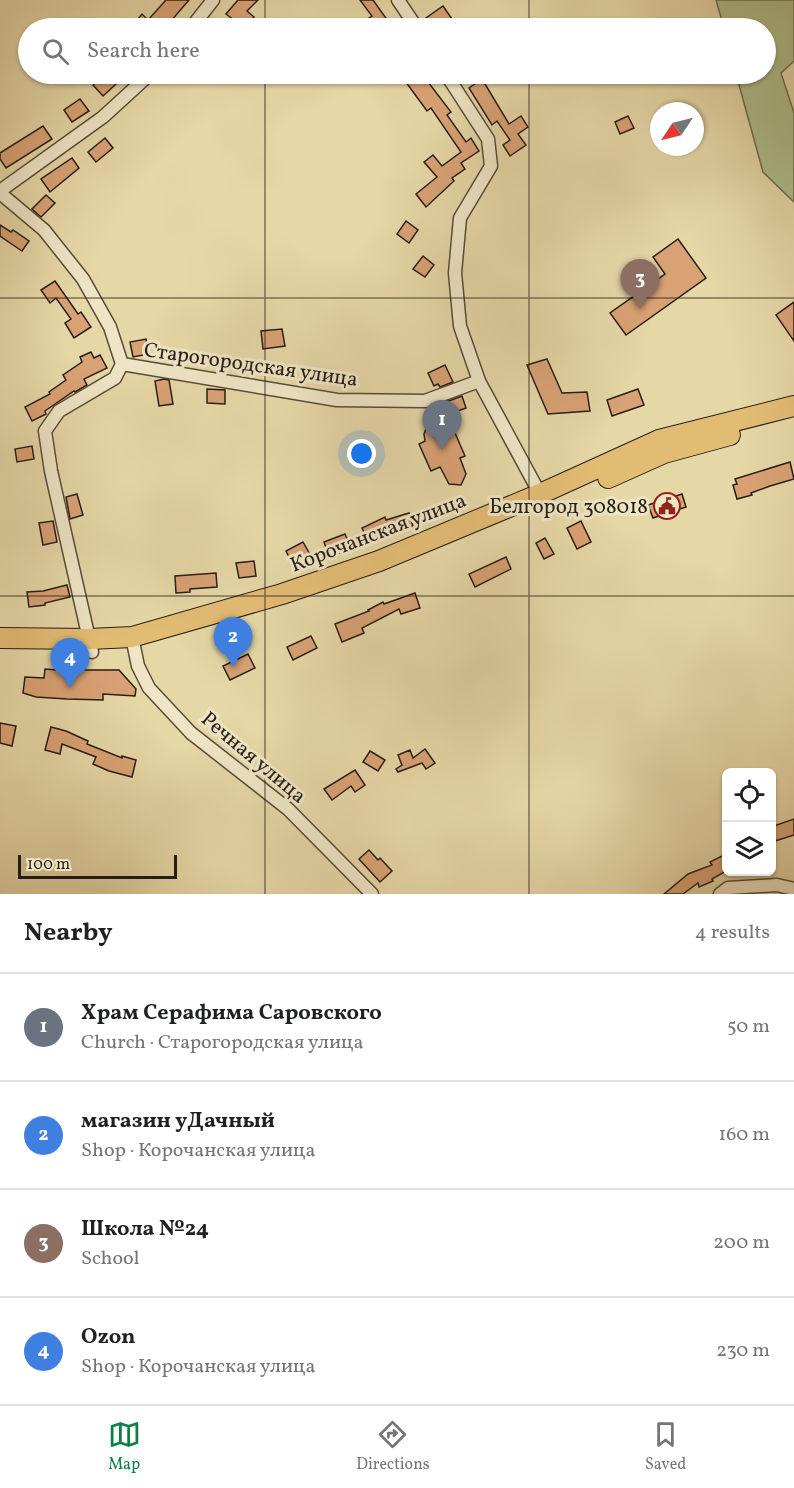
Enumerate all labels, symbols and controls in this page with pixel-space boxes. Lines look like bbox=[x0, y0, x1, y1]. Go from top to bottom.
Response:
search box bbox=[18, 18, 776, 84]
icon: search bbox=[39, 35, 72, 68]
text: Search here bbox=[87, 36, 200, 67]
north arrow bbox=[650, 102, 704, 156]
pin: 3 bbox=[620, 260, 660, 309]
street label: Старогородская улица bbox=[142, 336, 360, 395]
pin: 1 bbox=[422, 400, 462, 450]
your location bbox=[347, 439, 376, 468]
street label: Корочанская улица bbox=[286, 486, 471, 580]
public building icon: Белгород 308018 bbox=[652, 491, 682, 521]
place label: Белгород 308018 bbox=[489, 493, 648, 522]
pin: 2 bbox=[214, 618, 252, 667]
pin: 4 bbox=[50, 638, 90, 688]
street label: Речная улица bbox=[194, 706, 312, 811]
map controls bbox=[722, 768, 776, 876]
button: locate bbox=[722, 768, 776, 822]
button: layers bbox=[722, 822, 776, 876]
scale bar bbox=[18, 852, 177, 880]
text: 100 m bbox=[27, 854, 70, 876]
text: Nearby bbox=[24, 915, 113, 951]
text: 4 results bbox=[695, 919, 770, 947]
text: Храм Серафима Саровского bbox=[81, 998, 382, 1029]
text: 1 bbox=[39, 1013, 48, 1041]
text: 50 m bbox=[727, 1013, 770, 1041]
text: Church · Старогородская улица bbox=[81, 1029, 363, 1057]
text: магазин уДачный bbox=[81, 1106, 275, 1137]
text: 2 bbox=[38, 1121, 49, 1149]
text: 160 m bbox=[718, 1121, 770, 1149]
text: Shop · Корочанская улица bbox=[81, 1137, 315, 1165]
text: Школа №24 bbox=[81, 1214, 209, 1245]
text: 3 bbox=[38, 1229, 49, 1257]
text: 200 m bbox=[713, 1229, 770, 1257]
text: School bbox=[81, 1245, 139, 1273]
text: Ozon bbox=[81, 1322, 136, 1353]
text: 4 bbox=[37, 1337, 50, 1365]
text: 230 m bbox=[716, 1337, 770, 1365]
text: Shop · Корочанская улица bbox=[81, 1353, 315, 1381]
tab: Map bbox=[108, 1418, 141, 1476]
tab: Directions bbox=[356, 1418, 430, 1476]
tab: Saved bbox=[645, 1418, 686, 1476]

